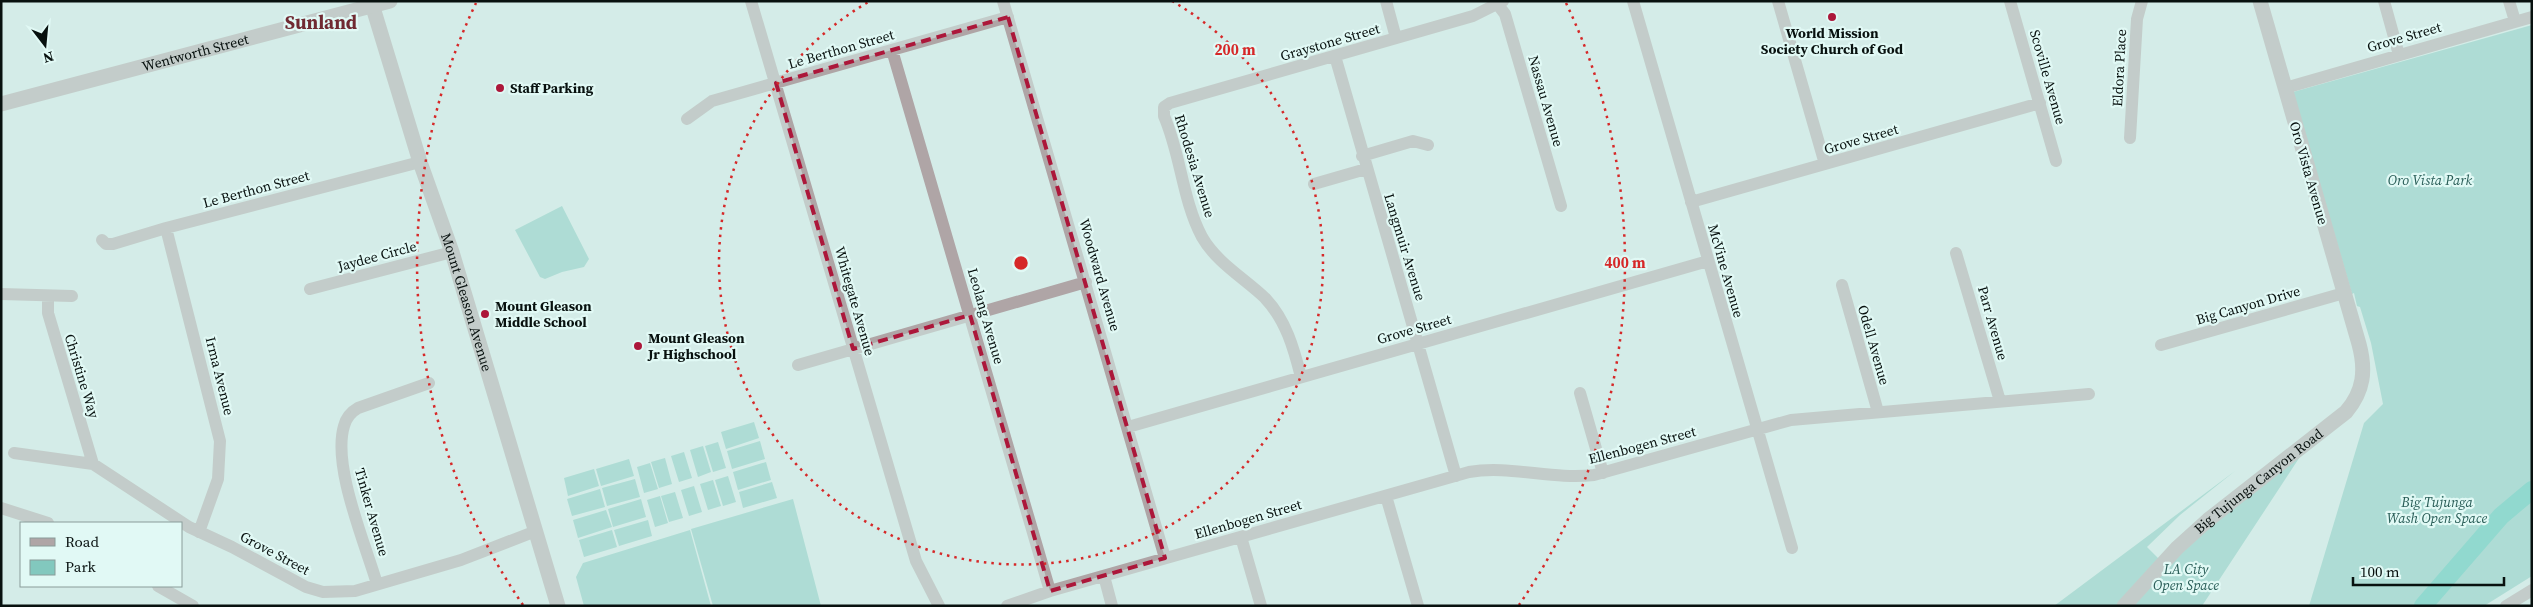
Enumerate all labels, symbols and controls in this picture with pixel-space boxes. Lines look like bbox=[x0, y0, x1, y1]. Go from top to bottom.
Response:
district label: Sunland bbox=[285, 9, 357, 35]
marker: World Mission Society Church of God bbox=[1826, 11, 1838, 23]
street label: Grove Street bbox=[2365, 17, 2444, 57]
street label: Graystone Street bbox=[1278, 18, 1383, 66]
north arrow bbox=[20, 20, 70, 70]
place label: World Mission Society Church of God bbox=[1761, 23, 1904, 59]
street label: Le Berthon Street bbox=[786, 24, 897, 74]
street label: Scoville Avenue bbox=[2025, 27, 2071, 127]
street label: Wentworth Street bbox=[140, 29, 251, 76]
street label: Eldora Place bbox=[2107, 29, 2131, 107]
text: 200 m bbox=[1214, 39, 1256, 60]
text: N bbox=[41, 46, 56, 69]
street label: Nassau Avenue bbox=[1523, 53, 1569, 149]
place label: Staff Parking bbox=[510, 78, 594, 98]
marker: Staff Parking bbox=[494, 82, 506, 94]
street label: Rhodesia Avenue bbox=[1170, 112, 1220, 220]
street label: Grove Street bbox=[1822, 119, 1901, 159]
street label: Oro Vista Avenue bbox=[2285, 119, 2333, 227]
street label: Le Berthon Street bbox=[201, 165, 312, 213]
park label: Oro Vista Park bbox=[2388, 170, 2473, 190]
street label: Langmuir Avenue bbox=[1379, 191, 1431, 303]
street label: Woodward Avenue bbox=[1074, 216, 1126, 334]
street label: McVine Avenue bbox=[1703, 222, 1749, 320]
street label: Mount Gleason Avenue bbox=[436, 230, 497, 374]
street label: Jaydee Circle bbox=[334, 236, 419, 276]
street label: Whitegate Avenue bbox=[830, 244, 880, 358]
text: 400 m bbox=[1604, 252, 1646, 273]
centre of rings bbox=[1012, 254, 1030, 272]
street label: Leolang Avenue bbox=[963, 266, 1009, 366]
street label: Big Canyon Drive bbox=[2194, 281, 2302, 329]
street label: Parr Avenue bbox=[1973, 284, 2013, 362]
place label: Mount Gleason Middle School bbox=[495, 296, 592, 332]
street label: Odell Avenue bbox=[1853, 303, 1895, 387]
marker: Mount Gleason Middle School bbox=[479, 308, 491, 320]
street label: Grove Street bbox=[1375, 309, 1454, 349]
place label: Mount Gleason Jr Highschool bbox=[647, 328, 745, 364]
street label: Christine Way bbox=[60, 331, 105, 421]
street label: Irma Avenue bbox=[201, 335, 239, 417]
marker: Mount Gleason Jr Highschool bbox=[632, 340, 644, 352]
street label: Ellenbogen Street bbox=[1586, 421, 1698, 469]
street label: Big Tujunga Canyon Road bbox=[2189, 424, 2327, 538]
street label: Tinker Avenue bbox=[350, 466, 394, 558]
park label: Big Tujunga Wash Open Space bbox=[2387, 492, 2487, 528]
street label: Ellenbogen Street bbox=[1192, 494, 1304, 544]
legend bbox=[20, 522, 182, 587]
street label: Grove Street bbox=[237, 526, 314, 580]
text: Road bbox=[65, 531, 99, 552]
scale bar bbox=[2353, 554, 2504, 586]
text: Park bbox=[65, 556, 97, 577]
park label: LA City Open Space bbox=[2153, 559, 2219, 595]
text: 100 m bbox=[2360, 561, 2400, 582]

